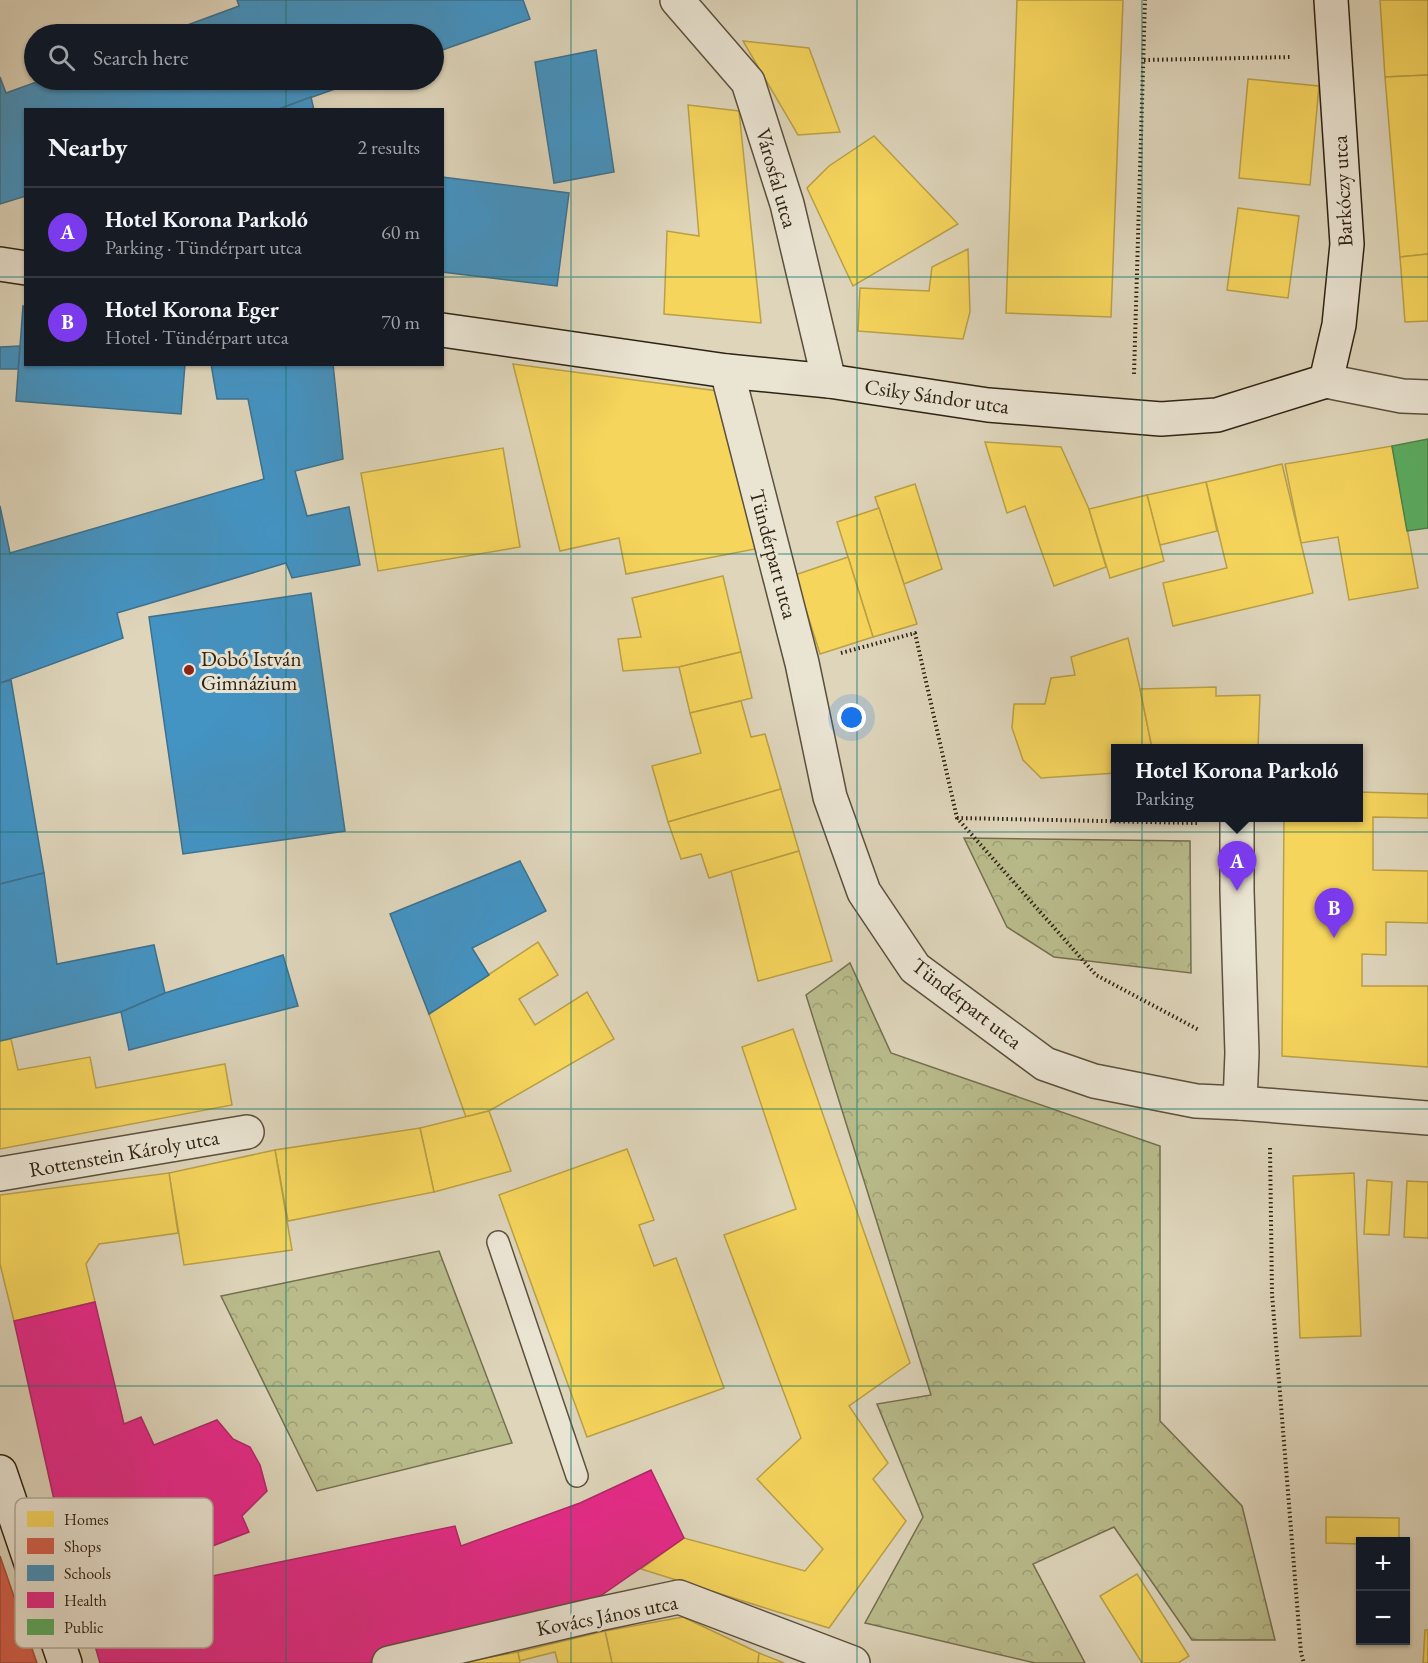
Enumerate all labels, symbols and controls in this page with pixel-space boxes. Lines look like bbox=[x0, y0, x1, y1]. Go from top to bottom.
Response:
search box bbox=[24, 24, 444, 90]
icon: search bbox=[45, 41, 78, 74]
text: Search here bbox=[93, 43, 188, 72]
street label: Városfal utca bbox=[750, 125, 804, 232]
text: Nearby bbox=[48, 130, 128, 164]
text: 2 results bbox=[357, 134, 420, 160]
street label: Barkóczy utca bbox=[1326, 134, 1358, 247]
text: Hotel Korona Parkoló bbox=[105, 205, 308, 234]
text: A bbox=[60, 219, 75, 245]
text: 60 m bbox=[381, 219, 420, 245]
text: Parking · Tündérpart utca bbox=[105, 234, 302, 260]
text: Hotel Korona Eger bbox=[105, 295, 279, 324]
text: B bbox=[61, 309, 74, 335]
text: 70 m bbox=[381, 309, 420, 335]
text: Hotel · Tündérpart utca bbox=[105, 324, 289, 350]
street label: Csiky Sándor utca bbox=[863, 372, 1012, 420]
street label: Tündérpart utca bbox=[744, 486, 804, 622]
place label: Dobó István Gimnázium bbox=[201, 645, 302, 696]
marker: Dobó István Gimnázium bbox=[182, 663, 196, 677]
your location bbox=[837, 703, 866, 732]
popup bbox=[1111, 744, 1363, 822]
text: Hotel Korona Parkoló bbox=[1136, 756, 1338, 785]
text: Parking bbox=[1136, 785, 1194, 811]
pin: A bbox=[1218, 842, 1256, 891]
pin: B bbox=[1314, 888, 1354, 938]
street label: Tündérpart utca bbox=[906, 951, 1028, 1055]
street label: Rottenstein Károly utca bbox=[27, 1123, 222, 1183]
legend bbox=[15, 1498, 213, 1648]
text: Homes bbox=[64, 1509, 109, 1530]
text: Shops bbox=[64, 1536, 101, 1557]
map controls bbox=[1356, 1537, 1410, 1645]
button: + bbox=[1356, 1537, 1410, 1591]
text: Schools bbox=[64, 1563, 111, 1584]
street label: Kovács János utca bbox=[534, 1588, 681, 1642]
text: Health bbox=[64, 1590, 107, 1611]
button: − bbox=[1356, 1591, 1410, 1645]
text: Public bbox=[64, 1617, 104, 1638]

